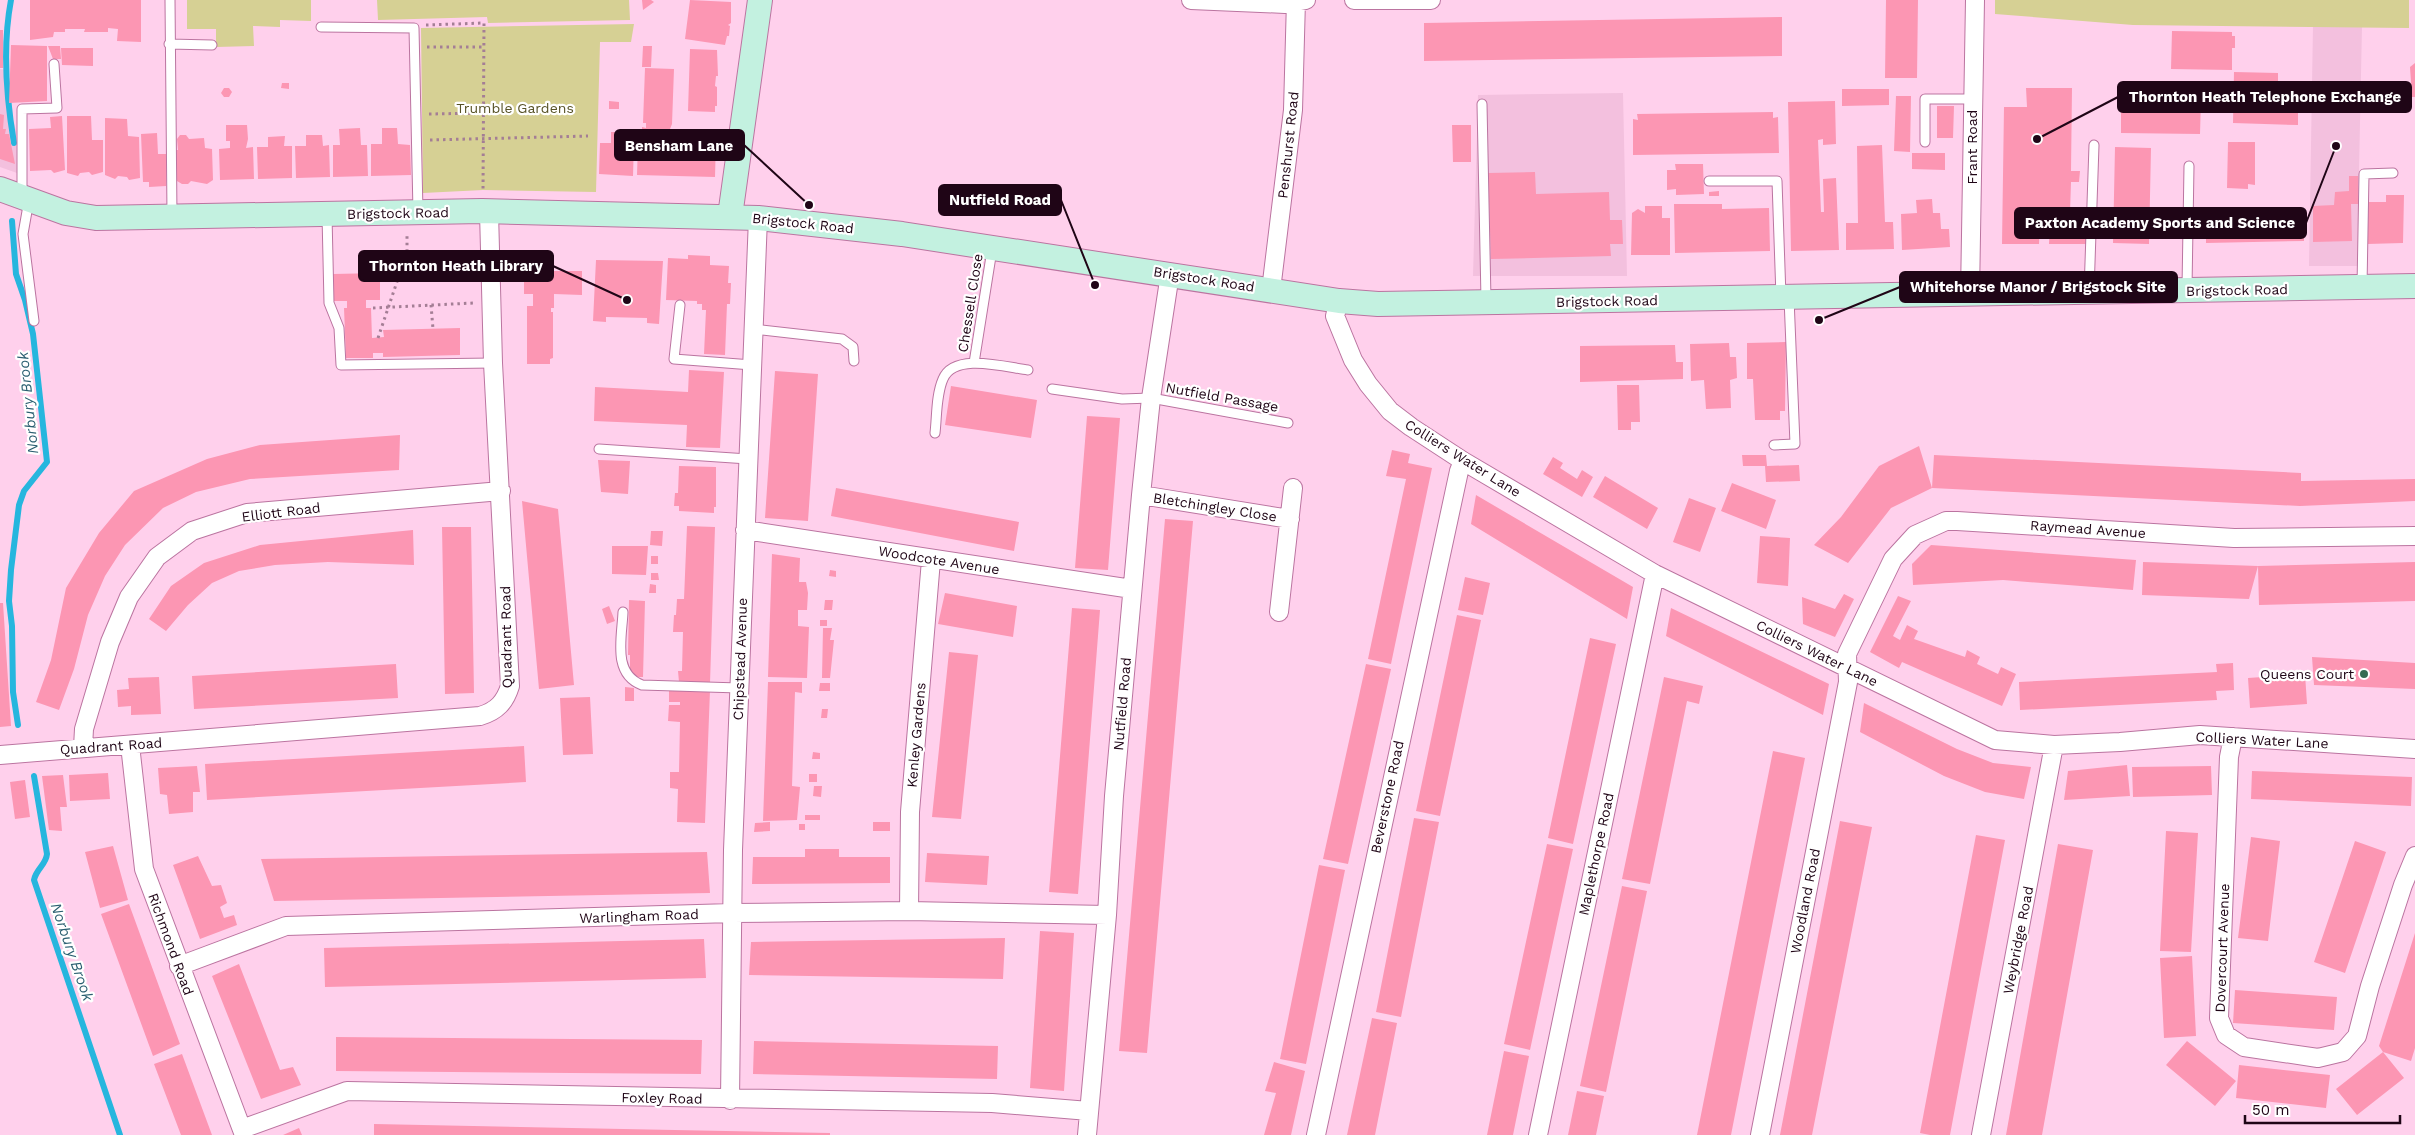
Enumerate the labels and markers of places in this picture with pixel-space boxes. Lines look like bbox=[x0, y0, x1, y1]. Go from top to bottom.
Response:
callout: Thornton Heath Telephone Exchange bbox=[2118, 82, 2411, 112]
callout: Bensham Lane bbox=[615, 130, 744, 160]
callout: Nutfield Road bbox=[939, 185, 1061, 215]
callout: Paxton Academy Sports and Science bbox=[2015, 208, 2306, 238]
callout: Thornton Heath Library bbox=[359, 251, 553, 281]
callout: Whitehorse Manor / Brigstock Site bbox=[1900, 272, 2177, 302]
place label: Queens Court bbox=[2260, 666, 2354, 682]
marker: Queens Court bbox=[2358, 668, 2370, 680]

